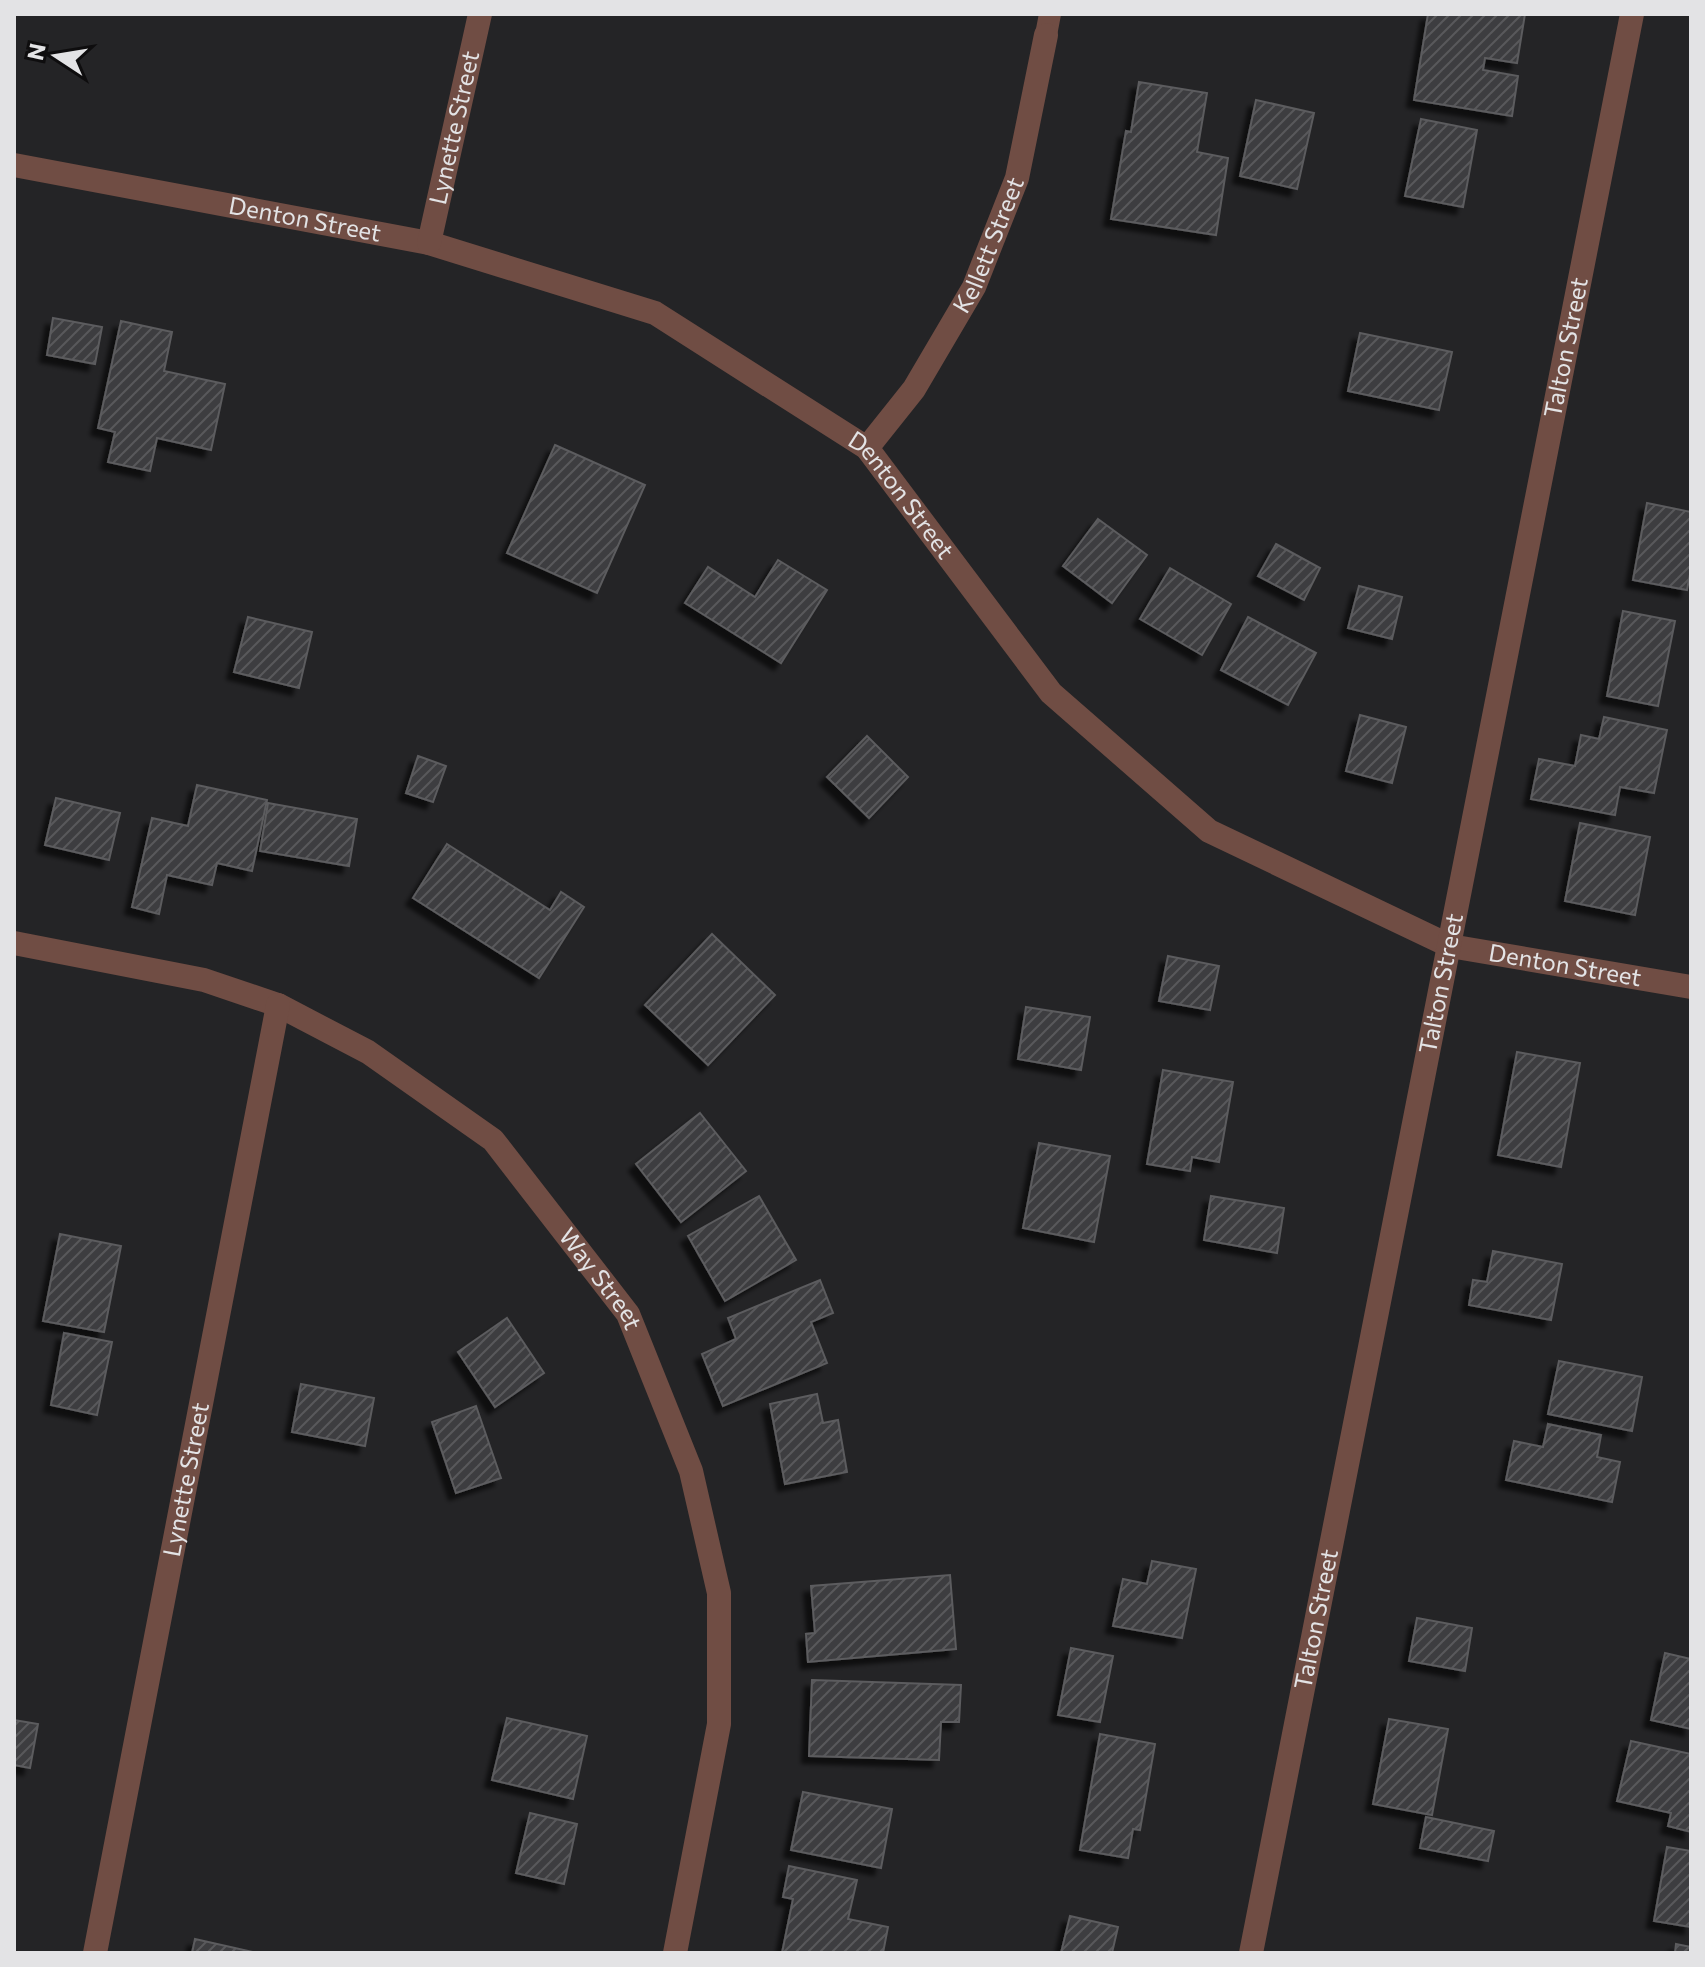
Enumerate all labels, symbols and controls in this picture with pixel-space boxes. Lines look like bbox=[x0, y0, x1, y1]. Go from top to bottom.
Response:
north arrow bbox=[16, 16, 96, 96]
text: N bbox=[21, 41, 51, 63]
street label: Lynette Street bbox=[422, 48, 484, 207]
street label: Kellett Street bbox=[946, 172, 1029, 318]
street label: Denton Street bbox=[227, 190, 384, 247]
street label: Talton Street bbox=[1537, 275, 1593, 420]
street label: Denton Street bbox=[844, 424, 961, 564]
street label: Talton Street bbox=[1412, 910, 1468, 1056]
street label: Denton Street bbox=[1487, 937, 1644, 991]
street label: Way Street bbox=[554, 1222, 649, 1334]
street label: Lynette Street bbox=[156, 1400, 214, 1559]
street label: Talton Street bbox=[1287, 1546, 1343, 1692]

